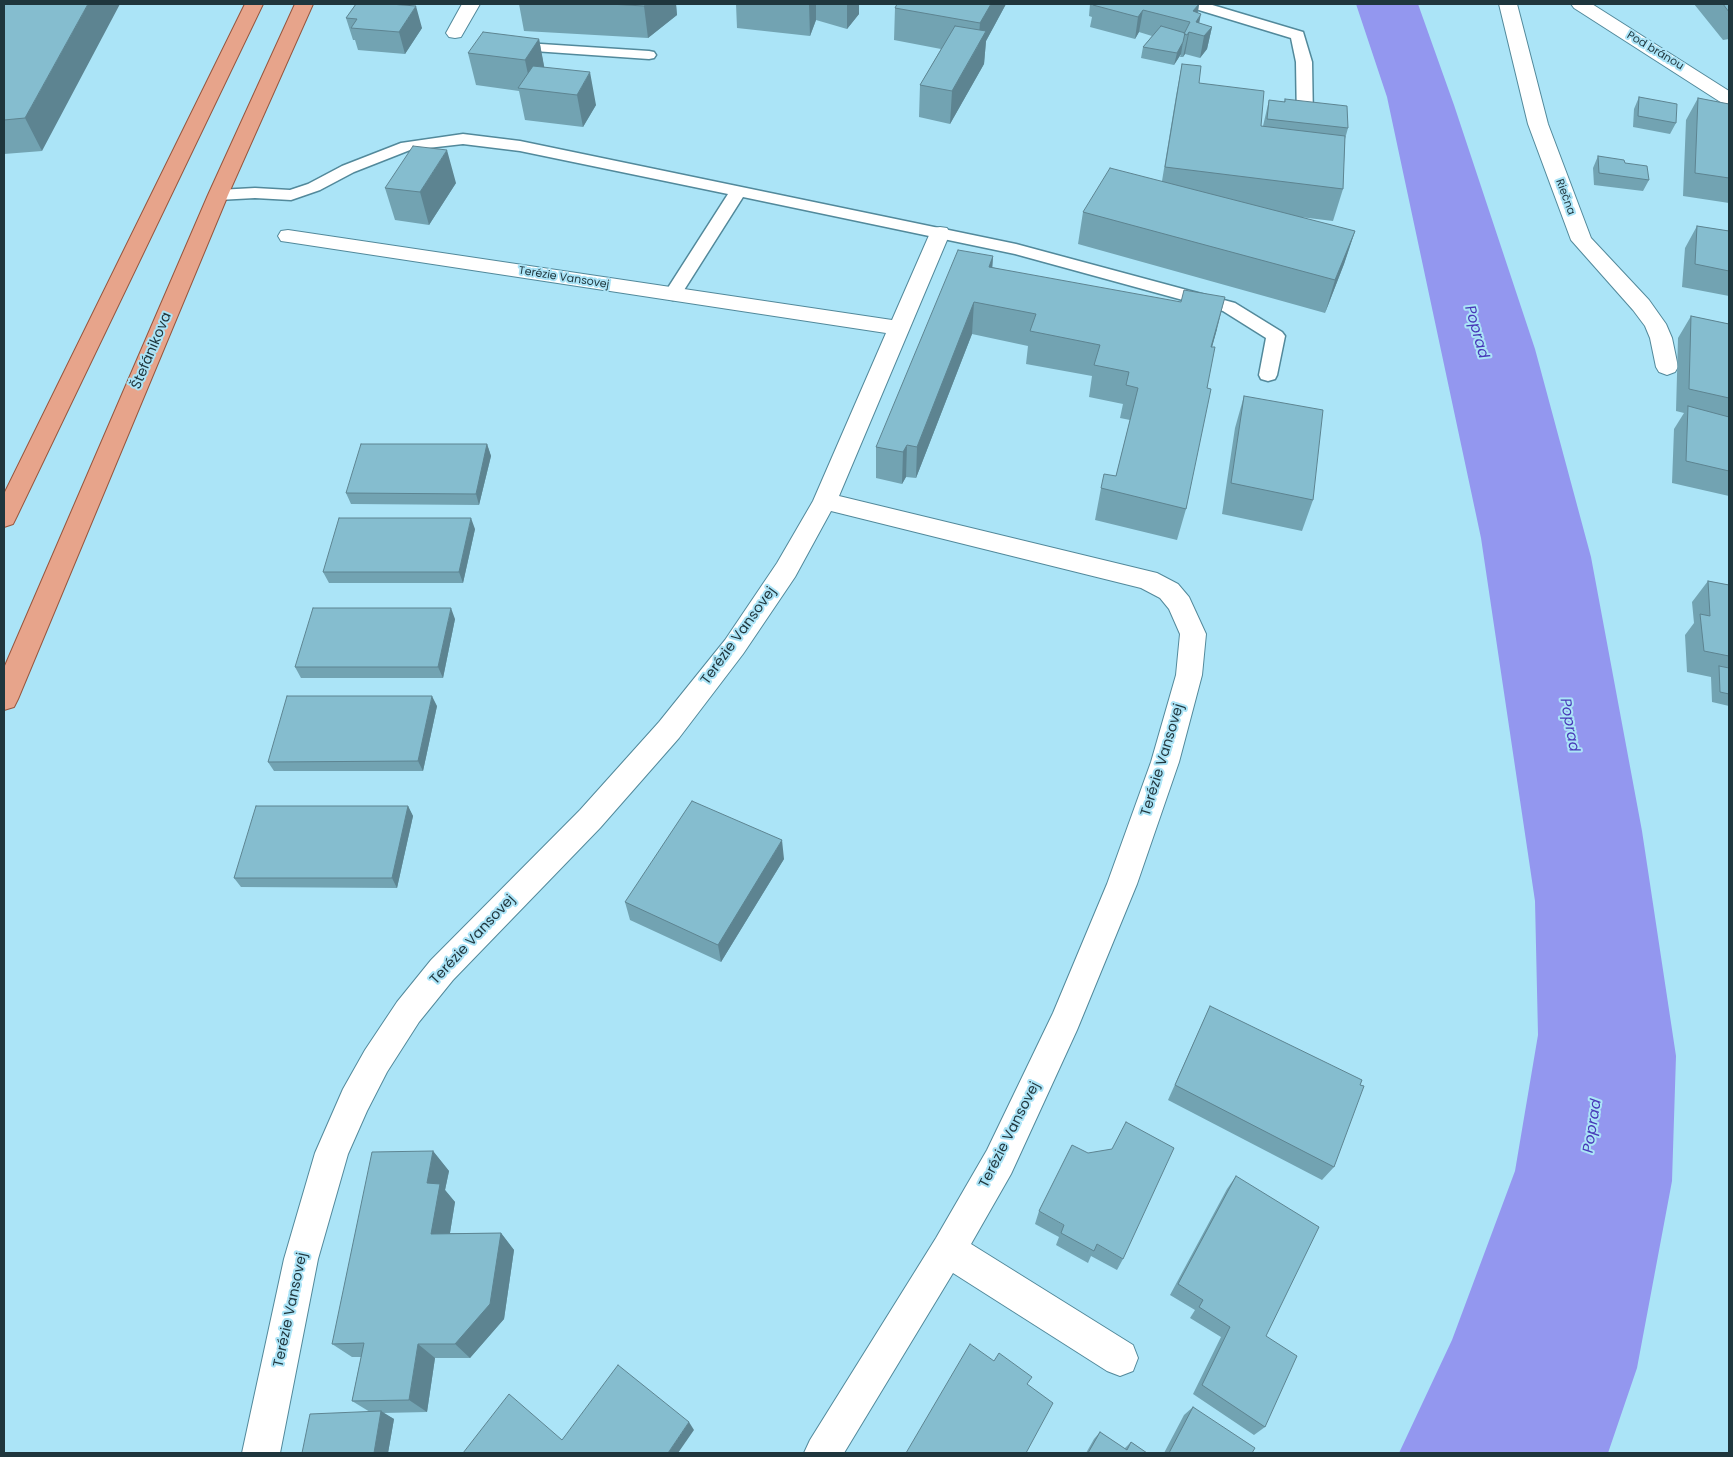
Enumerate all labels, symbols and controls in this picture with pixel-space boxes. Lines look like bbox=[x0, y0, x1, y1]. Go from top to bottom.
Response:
street label: Pod bránou bbox=[1624, 29, 1686, 73]
street label: Riečna bbox=[1552, 177, 1578, 217]
street label: Terézie Vansovej bbox=[518, 264, 610, 292]
water label: Poprad bbox=[1460, 303, 1492, 361]
street label: Štefánikova bbox=[128, 310, 176, 392]
street label: Terézie Vansovej bbox=[698, 584, 780, 688]
water label: Poprad bbox=[1555, 697, 1583, 753]
street label: Terézie Vansovej bbox=[1138, 702, 1188, 818]
street label: Terézie Vansovej bbox=[427, 892, 519, 988]
street label: Terézie Vansovej bbox=[976, 1079, 1044, 1191]
water label: Poprad bbox=[1580, 1098, 1606, 1154]
street label: Terézie Vansovej bbox=[271, 1251, 311, 1369]

